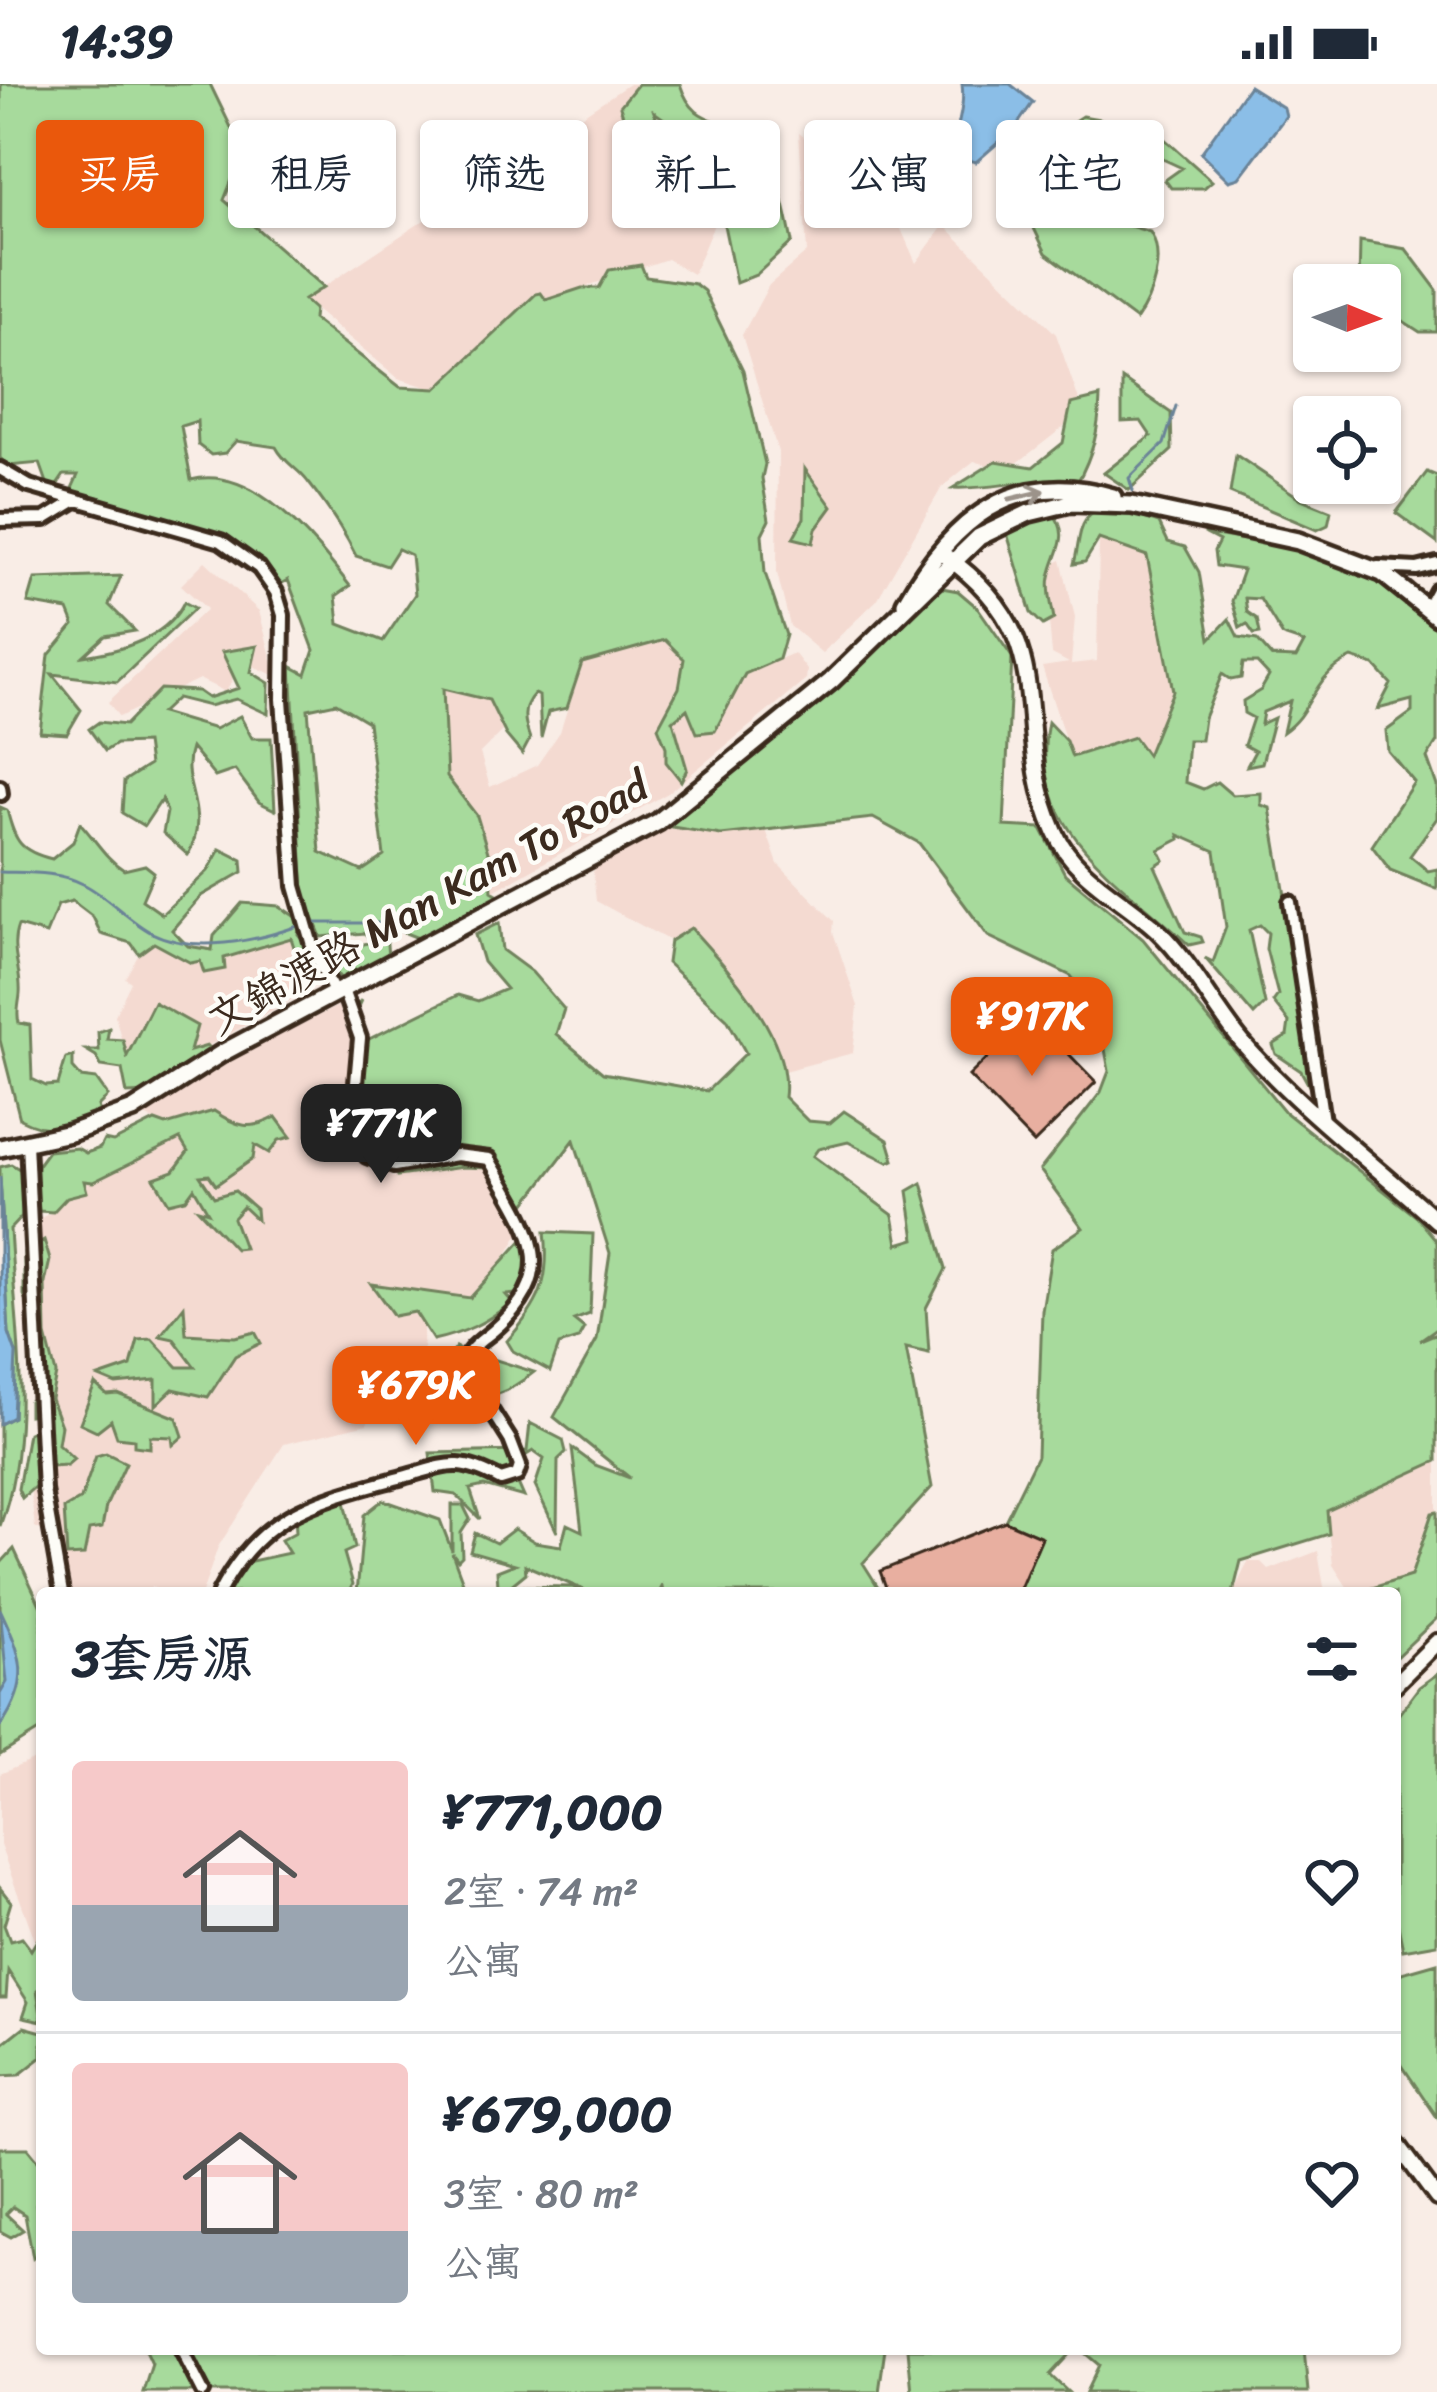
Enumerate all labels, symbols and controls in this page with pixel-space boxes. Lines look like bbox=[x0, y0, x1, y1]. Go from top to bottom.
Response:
text: 14:39 bbox=[60, 2, 173, 82]
chip: 买房 bbox=[36, 120, 204, 228]
chip: 租房 bbox=[228, 120, 396, 228]
chip: 筛选 bbox=[420, 120, 588, 228]
chip: 新上 bbox=[612, 120, 780, 228]
chip: 公寓 bbox=[804, 120, 972, 228]
chip: 住宅 bbox=[996, 120, 1164, 228]
north arrow bbox=[1293, 264, 1401, 372]
map controls bbox=[1293, 264, 1401, 504]
button: locate bbox=[1293, 396, 1401, 504]
one-way arrow bbox=[1007, 483, 1045, 505]
street label: 文錦渡路 Man Kam To Road bbox=[192, 749, 665, 1056]
pin: ¥917K bbox=[948, 977, 1116, 1079]
text: ¥917K bbox=[978, 981, 1086, 1050]
pin: ¥771K bbox=[297, 1084, 465, 1186]
text: ¥771K bbox=[328, 1088, 434, 1157]
pin: ¥679K bbox=[332, 1346, 500, 1448]
text: ¥679K bbox=[359, 1350, 473, 1419]
text: 3套房源 bbox=[72, 1614, 253, 1704]
icon: filters bbox=[1299, 1626, 1365, 1692]
text: ¥771,000 bbox=[444, 1767, 663, 1857]
icon: home bbox=[168, 1809, 312, 1953]
icon: heart bbox=[1299, 1848, 1365, 1914]
text: 2室 · 74 m² bbox=[444, 1857, 638, 1926]
text: 公寓 bbox=[444, 1926, 522, 1995]
text: ¥679,000 bbox=[444, 2069, 672, 2159]
icon: home bbox=[168, 2111, 312, 2255]
icon: heart bbox=[1299, 2150, 1365, 2216]
text: 3室 · 80 m² bbox=[444, 2159, 639, 2228]
text: 公寓 bbox=[444, 2228, 522, 2297]

